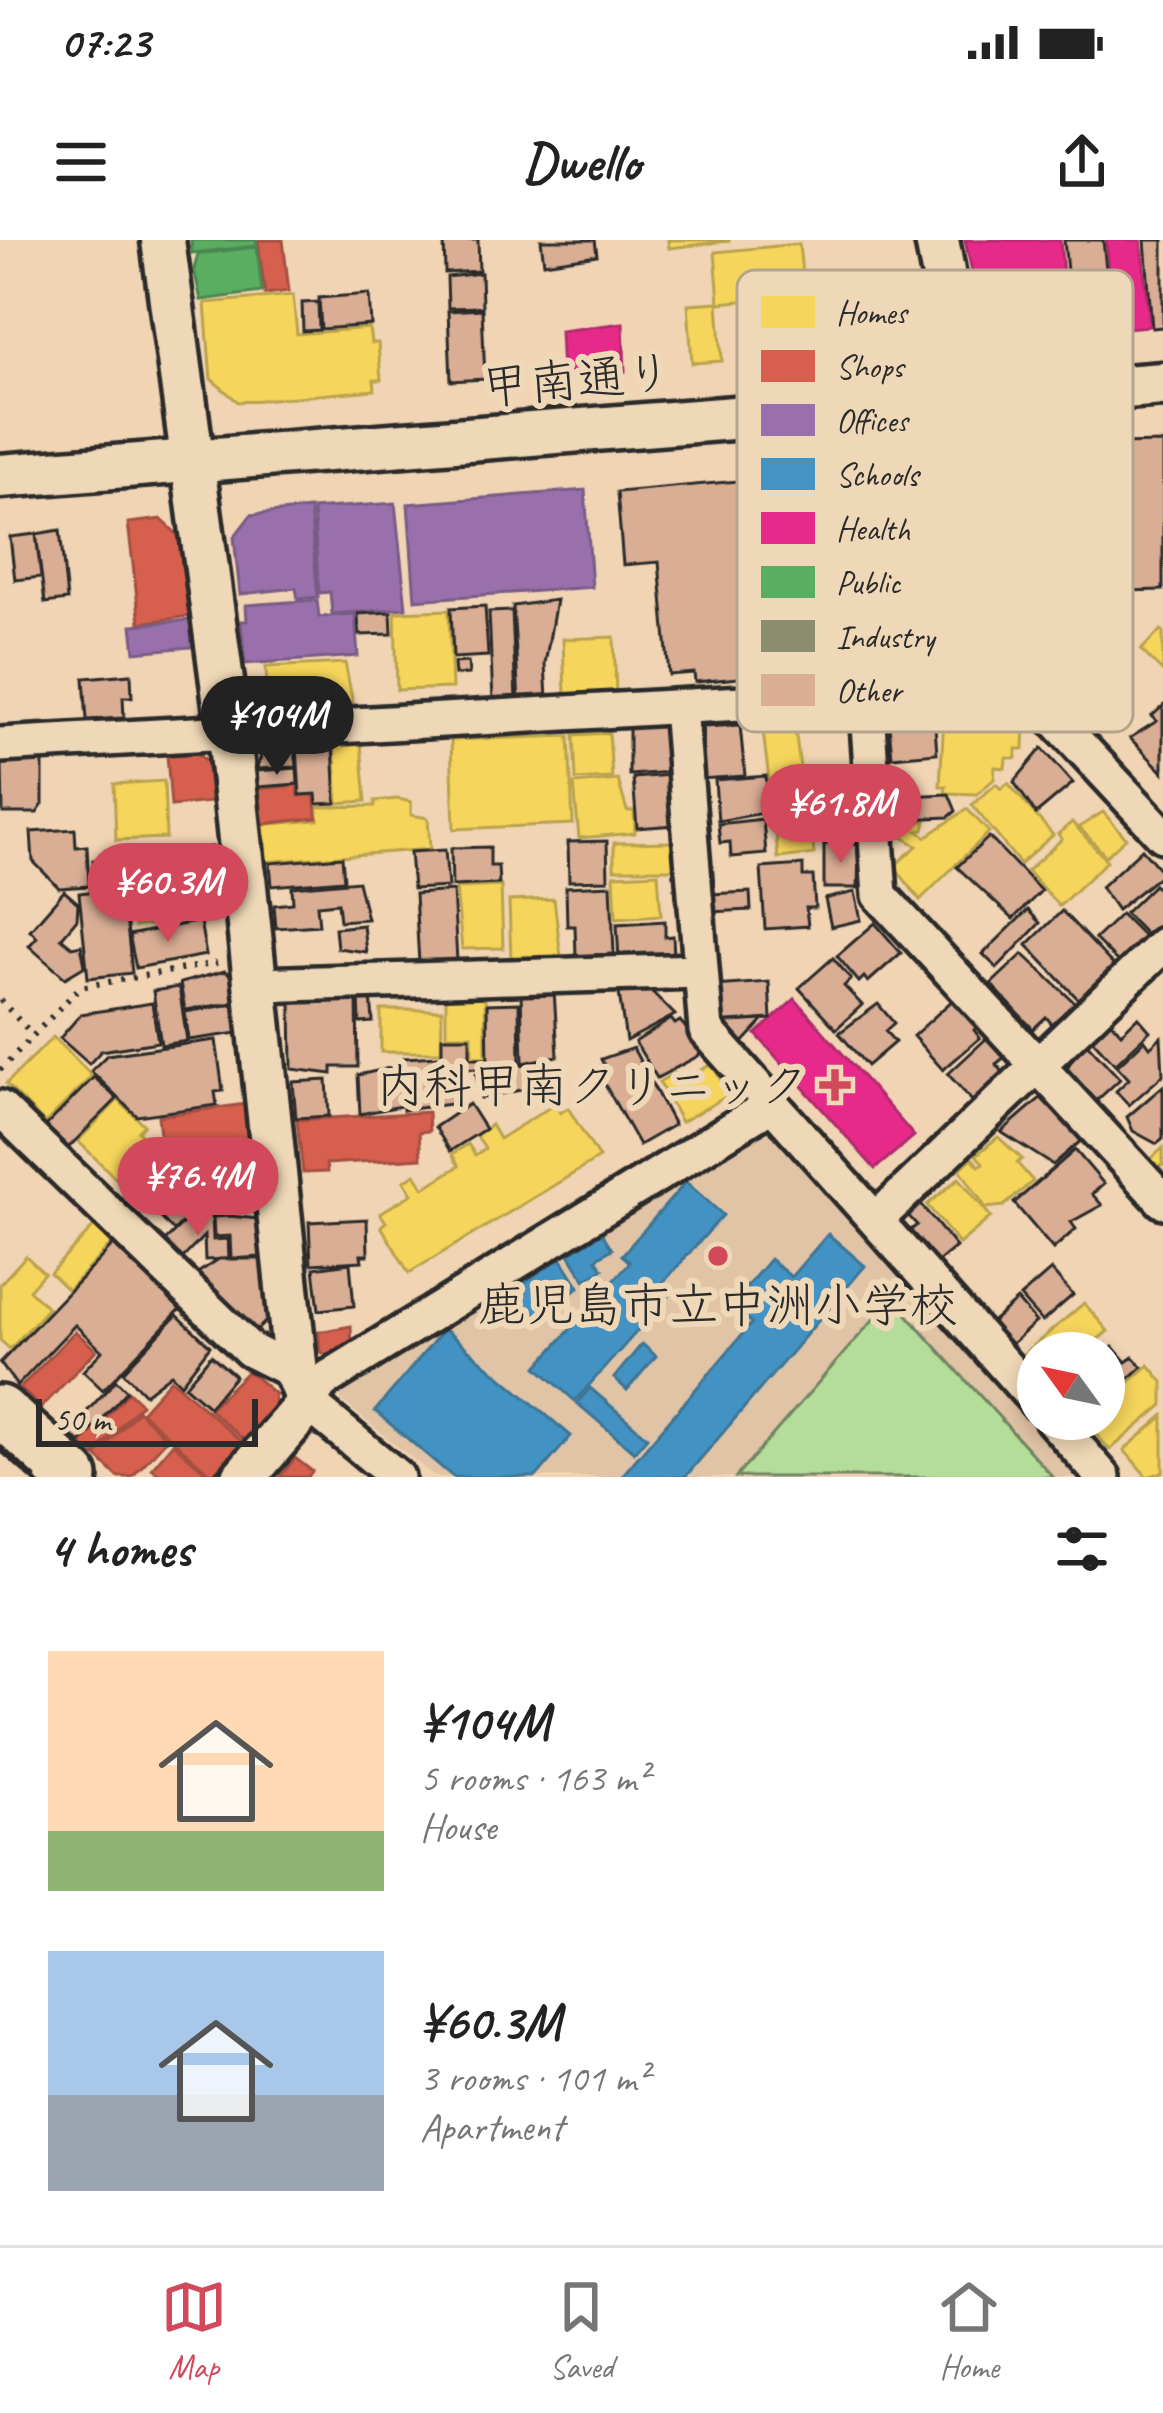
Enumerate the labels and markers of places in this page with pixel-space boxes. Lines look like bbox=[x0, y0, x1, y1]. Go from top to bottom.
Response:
pin: ¥104M bbox=[193, 676, 361, 778]
pin: ¥61.8M bbox=[743, 764, 939, 866]
pin: ¥60.3M bbox=[70, 843, 266, 945]
place label: 内科甲南クリニック bbox=[376, 1056, 808, 1116]
marker: 内科甲南クリニック bbox=[819, 1069, 851, 1101]
pin: ¥76.4M bbox=[100, 1137, 296, 1239]
marker: 鹿児島市立中洲小学校 bbox=[705, 1243, 731, 1269]
place label: 鹿児島市立中洲小学校 bbox=[478, 1275, 958, 1335]

